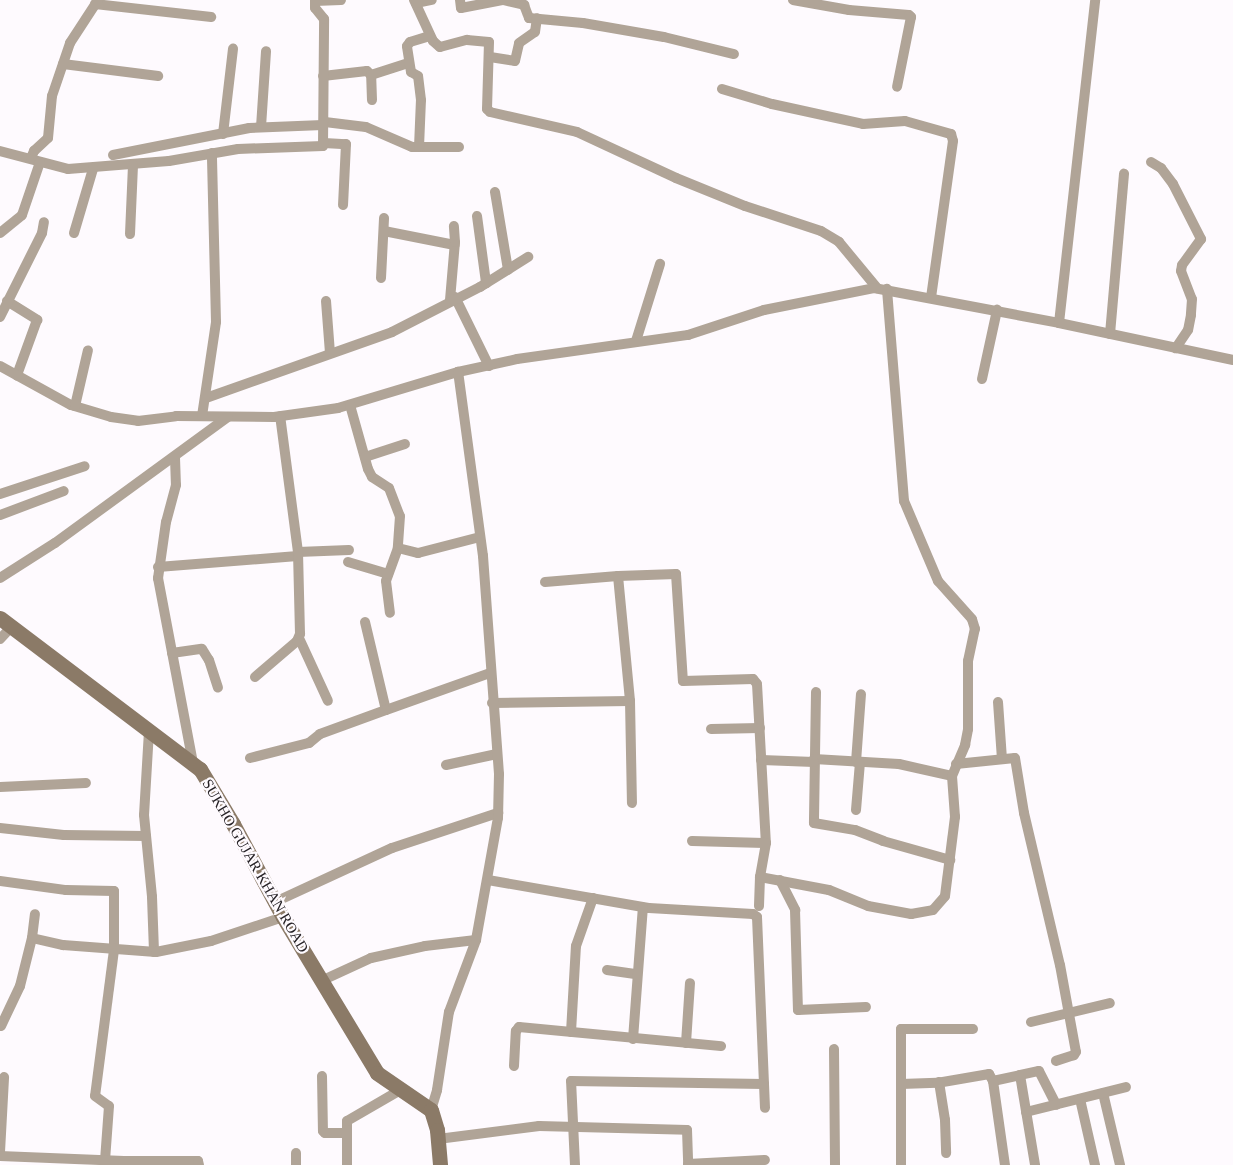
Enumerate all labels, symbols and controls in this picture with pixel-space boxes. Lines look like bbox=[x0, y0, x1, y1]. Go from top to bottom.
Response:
street label: SUKHO GUJAR KHAN ROAD bbox=[200, 779, 310, 953]

